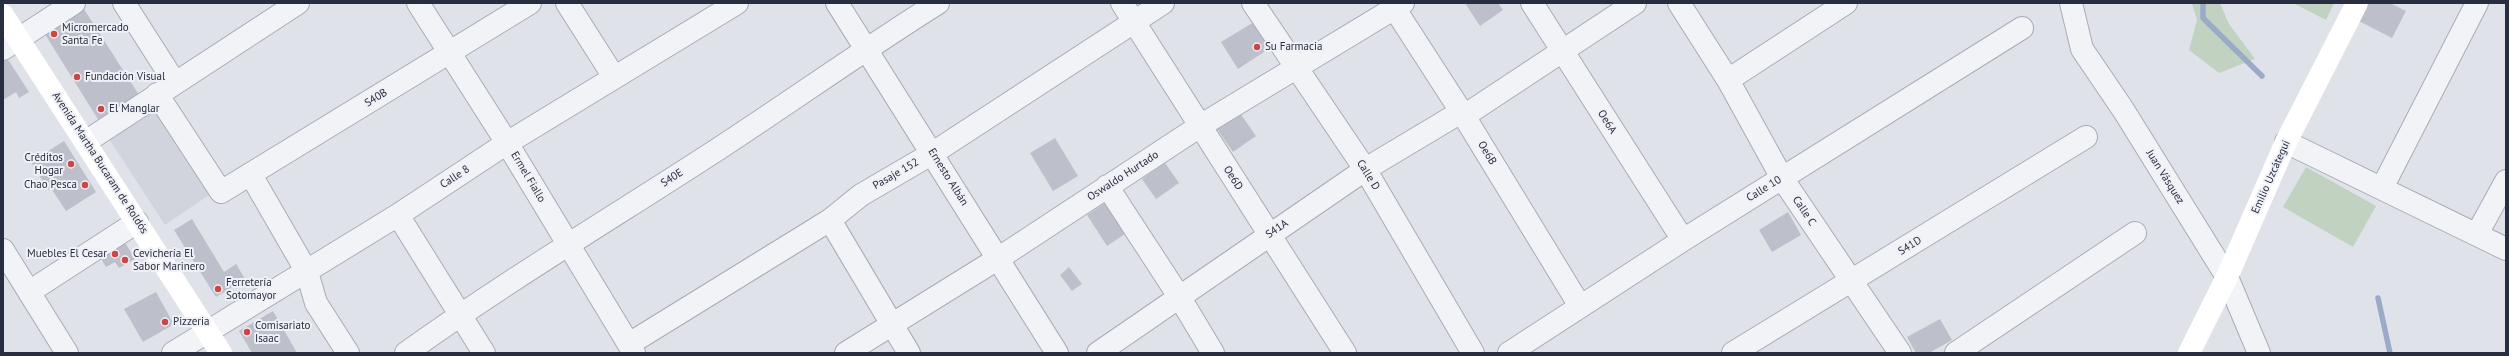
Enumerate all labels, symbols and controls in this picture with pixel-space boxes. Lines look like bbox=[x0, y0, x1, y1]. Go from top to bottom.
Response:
place label: Micromercado Santa Fe bbox=[62, 21, 129, 47]
marker: Micromercado Santa Fe bbox=[49, 29, 59, 39]
place label: Su Farmacia bbox=[1265, 40, 1322, 54]
marker: Su Farmacia bbox=[1252, 42, 1262, 52]
place label: Fundación Visual bbox=[85, 70, 165, 84]
marker: Fundación Visual bbox=[72, 72, 82, 82]
street label: S40B bbox=[362, 86, 390, 110]
street label: Avenida Martha Bucaram de Roldós bbox=[49, 90, 151, 236]
place label: El Manglar bbox=[109, 102, 160, 116]
marker: El Manglar bbox=[96, 104, 106, 114]
street label: Oe6A bbox=[1595, 108, 1619, 136]
street label: Emilio Uzcátegui bbox=[2249, 138, 2293, 216]
street label: Oe6B bbox=[1475, 139, 1499, 167]
street label: Ernesto Albán bbox=[925, 146, 971, 208]
street label: Juan Vásquez bbox=[2143, 147, 2187, 207]
street label: Oswaldo Hurtado bbox=[1085, 148, 1161, 204]
street label: Ermel Fiallo bbox=[508, 149, 548, 205]
place label: Créditos Hogar bbox=[25, 151, 63, 177]
street label: Pasaje 152 bbox=[871, 156, 921, 192]
street label: Calle D bbox=[1353, 157, 1383, 193]
marker: Créditos Hogar bbox=[66, 159, 76, 169]
street label: Calle 8 bbox=[438, 163, 472, 191]
street label: Oe6D bbox=[1220, 163, 1246, 193]
street label: S40E bbox=[658, 166, 686, 190]
street label: Calle 10 bbox=[1744, 173, 1784, 205]
place label: Chao Pesca bbox=[24, 178, 77, 192]
marker: Chao Pesca bbox=[80, 180, 90, 190]
street label: Calle C bbox=[1789, 194, 1819, 228]
street label: S41A bbox=[1263, 217, 1291, 241]
street label: S41D bbox=[1896, 234, 1924, 258]
place label: Muebles El Cesar bbox=[27, 247, 107, 261]
place label: Cevichería El Sabor Marinero bbox=[133, 247, 205, 273]
marker: Muebles El Cesar bbox=[110, 249, 120, 259]
marker: Cevichería El Sabor Marinero bbox=[120, 255, 130, 265]
place label: Ferretería Sotomayor bbox=[226, 276, 276, 302]
marker: Ferretería Sotomayor bbox=[213, 284, 223, 294]
place label: Pizzeria bbox=[173, 315, 209, 329]
marker: Pizzeria bbox=[160, 317, 170, 327]
place label: Comisariato Isaac bbox=[255, 319, 310, 345]
marker: Comisariato Isaac bbox=[242, 327, 252, 337]

